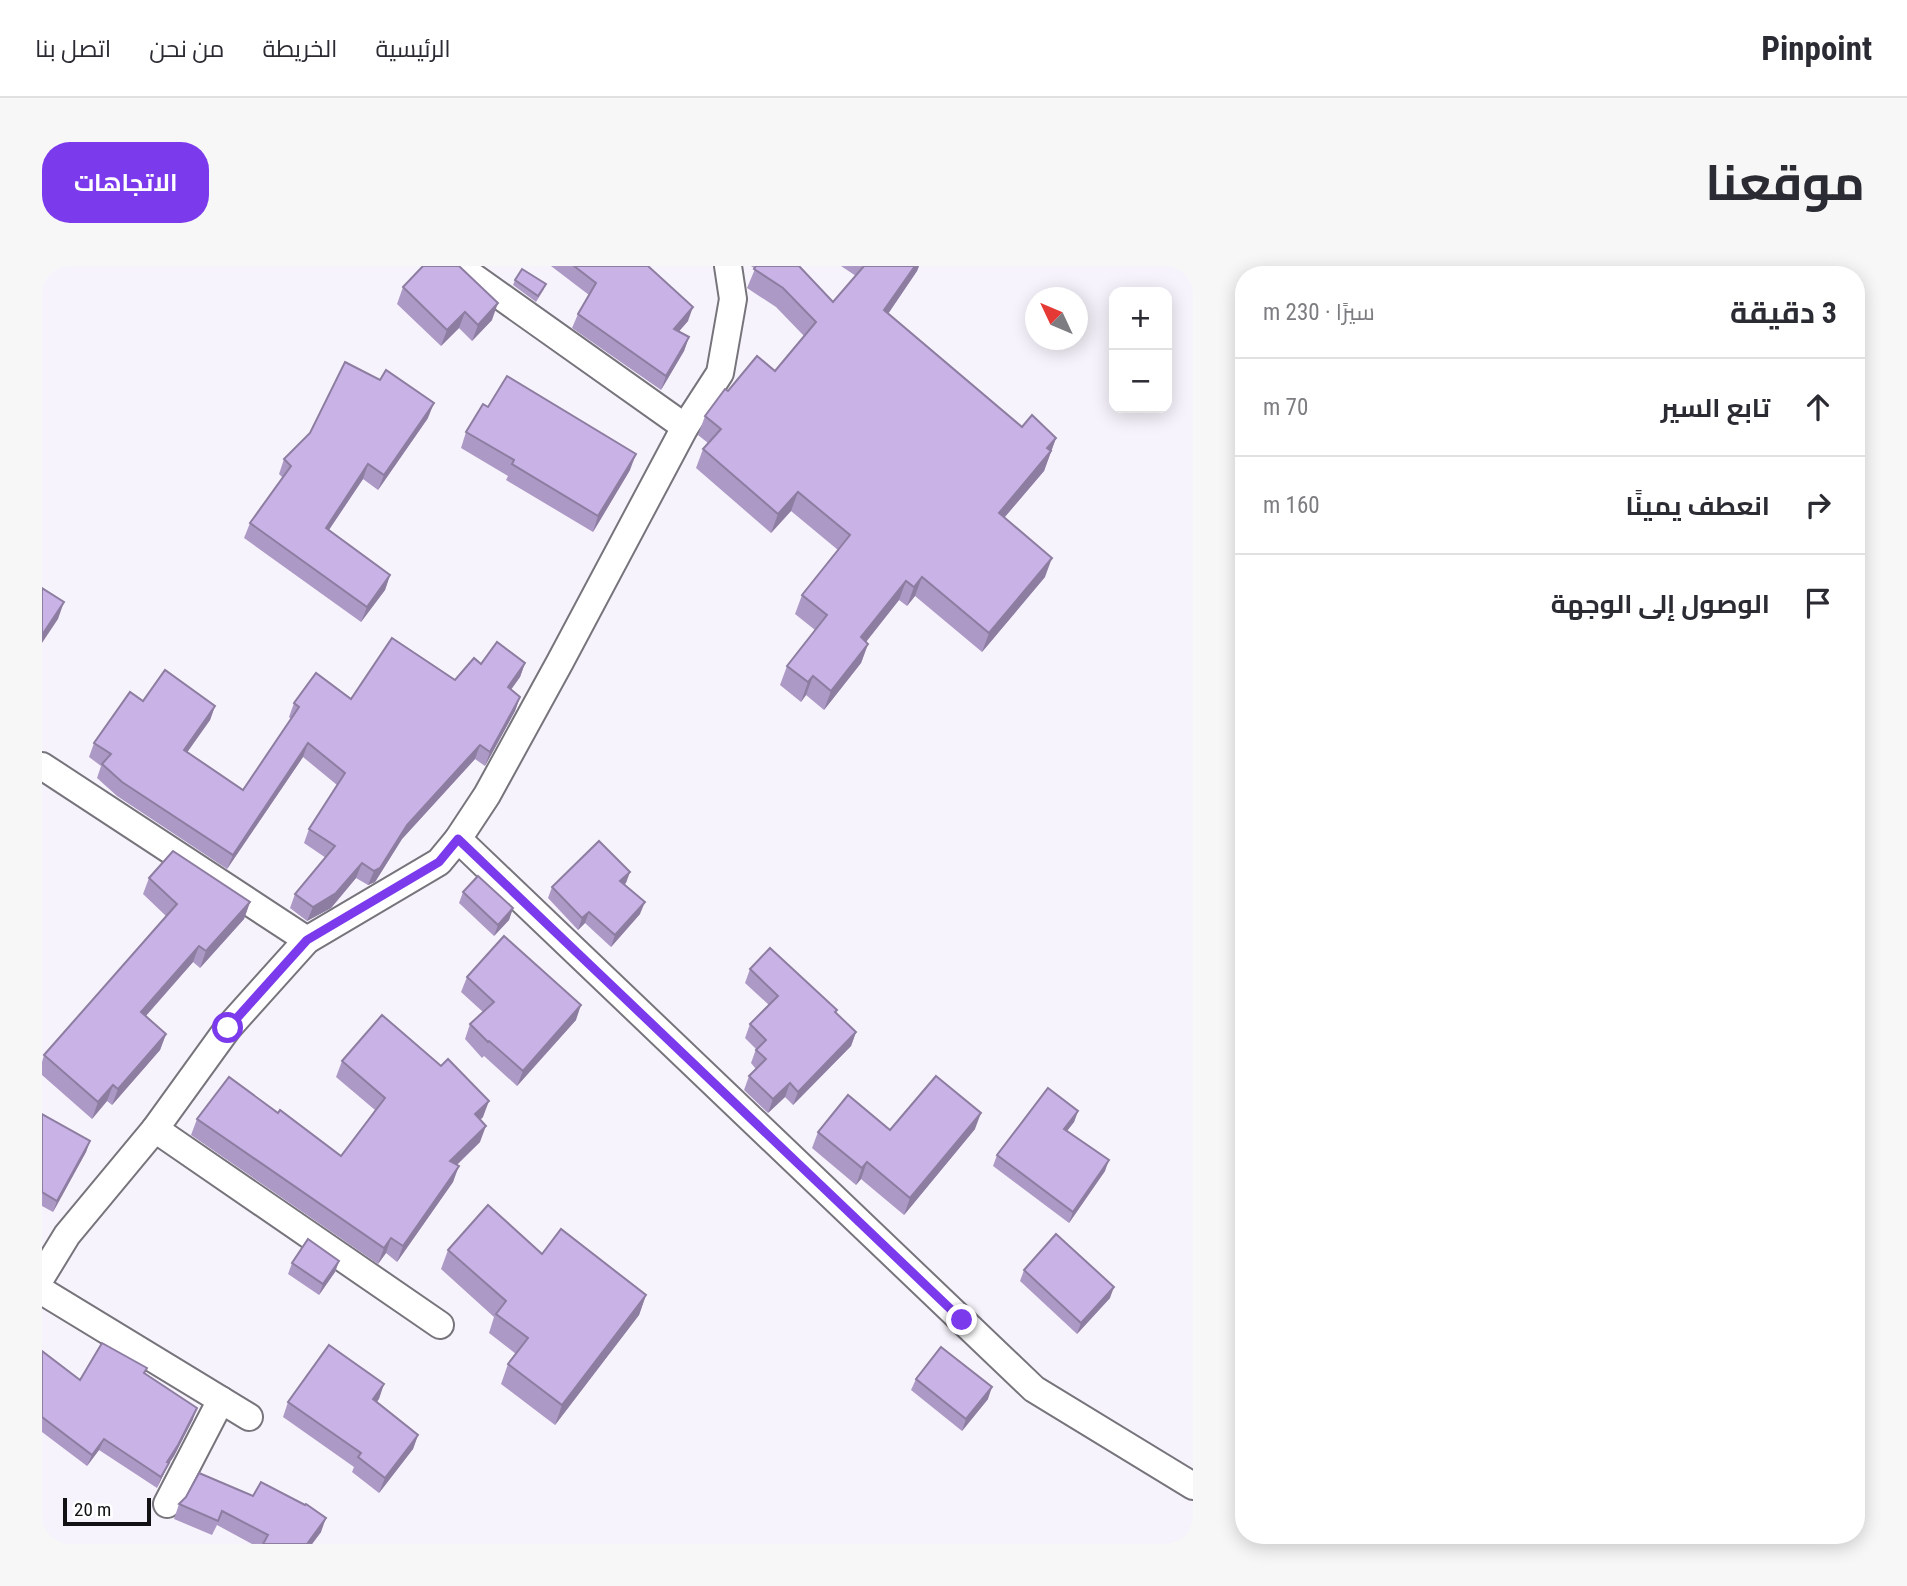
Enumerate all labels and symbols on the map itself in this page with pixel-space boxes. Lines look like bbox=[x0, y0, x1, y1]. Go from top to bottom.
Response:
north arrow bbox=[1025, 287, 1088, 350]
route start bbox=[212, 1012, 243, 1043]
route end bbox=[946, 1304, 977, 1335]
scale bar bbox=[63, 1495, 150, 1527]

